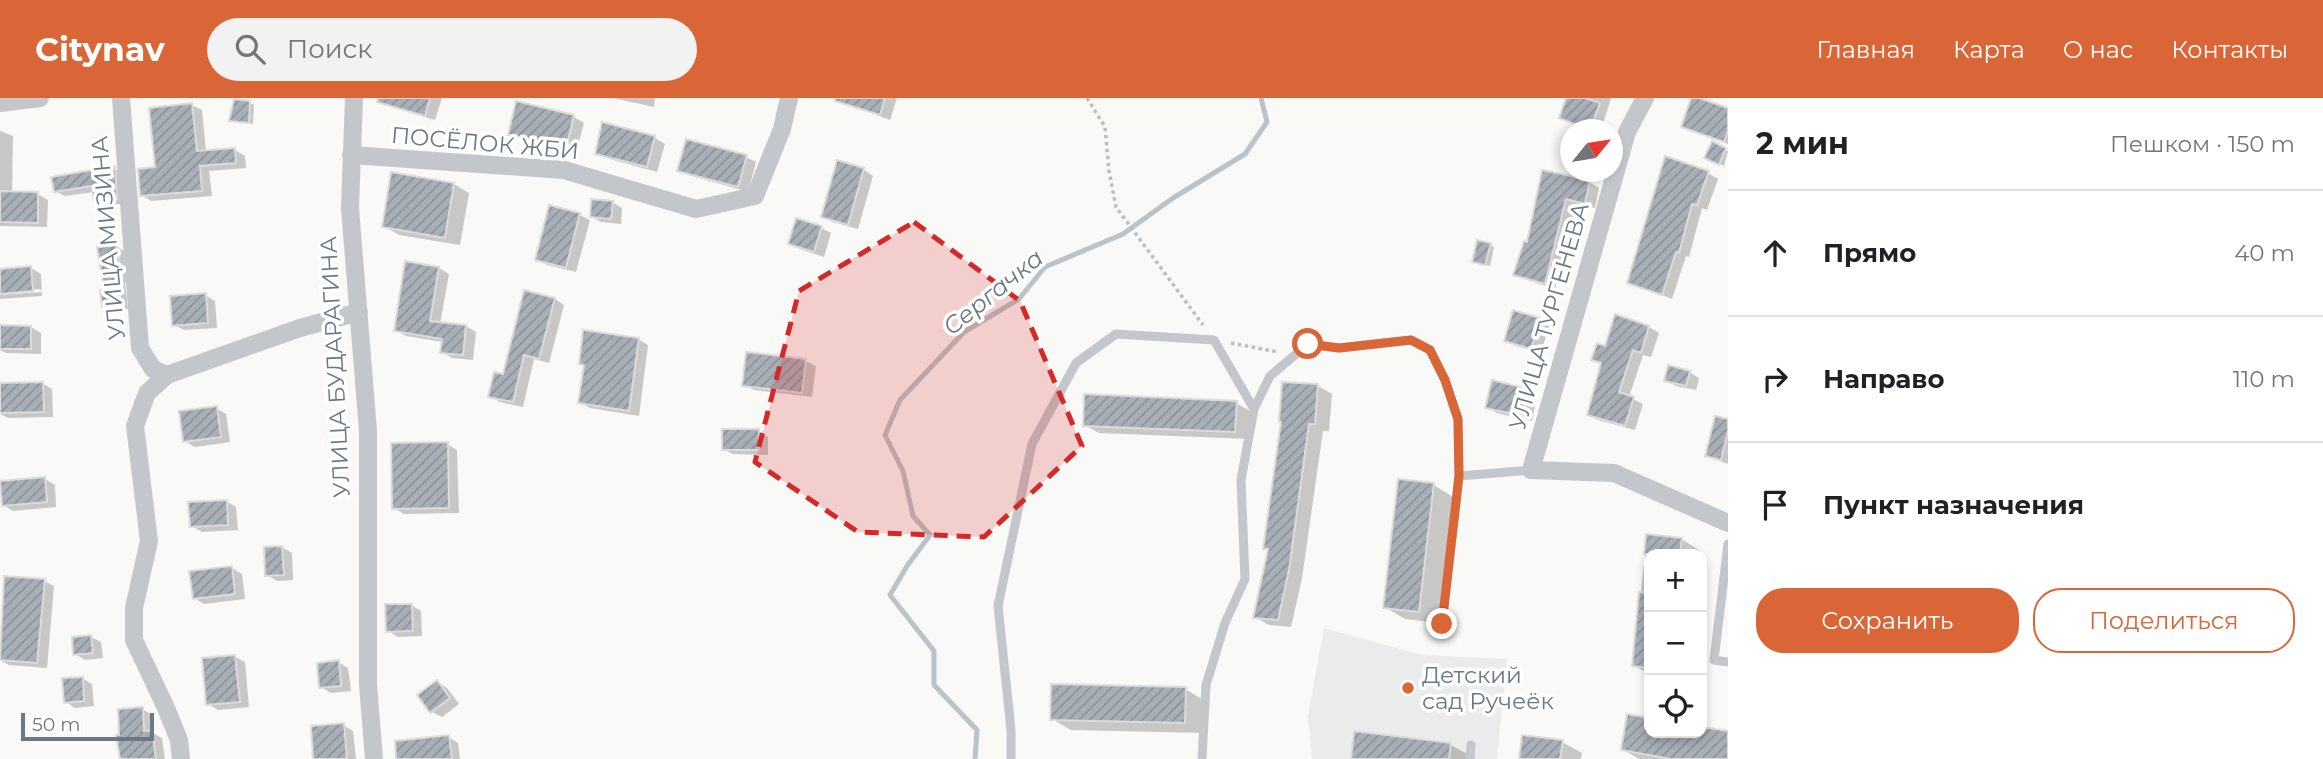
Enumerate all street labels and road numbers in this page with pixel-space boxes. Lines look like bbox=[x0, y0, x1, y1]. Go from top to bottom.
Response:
street label: ПОСЁЛОК ЖБИ bbox=[390, 121, 580, 165]
street label: УЛИЦА МИЗИНА bbox=[85, 135, 131, 341]
street label: УЛИЦА ТУРГЕНЕВА bbox=[1503, 199, 1595, 433]
street label: УЛИЦА БУДАРАГИНА bbox=[314, 236, 356, 498]

